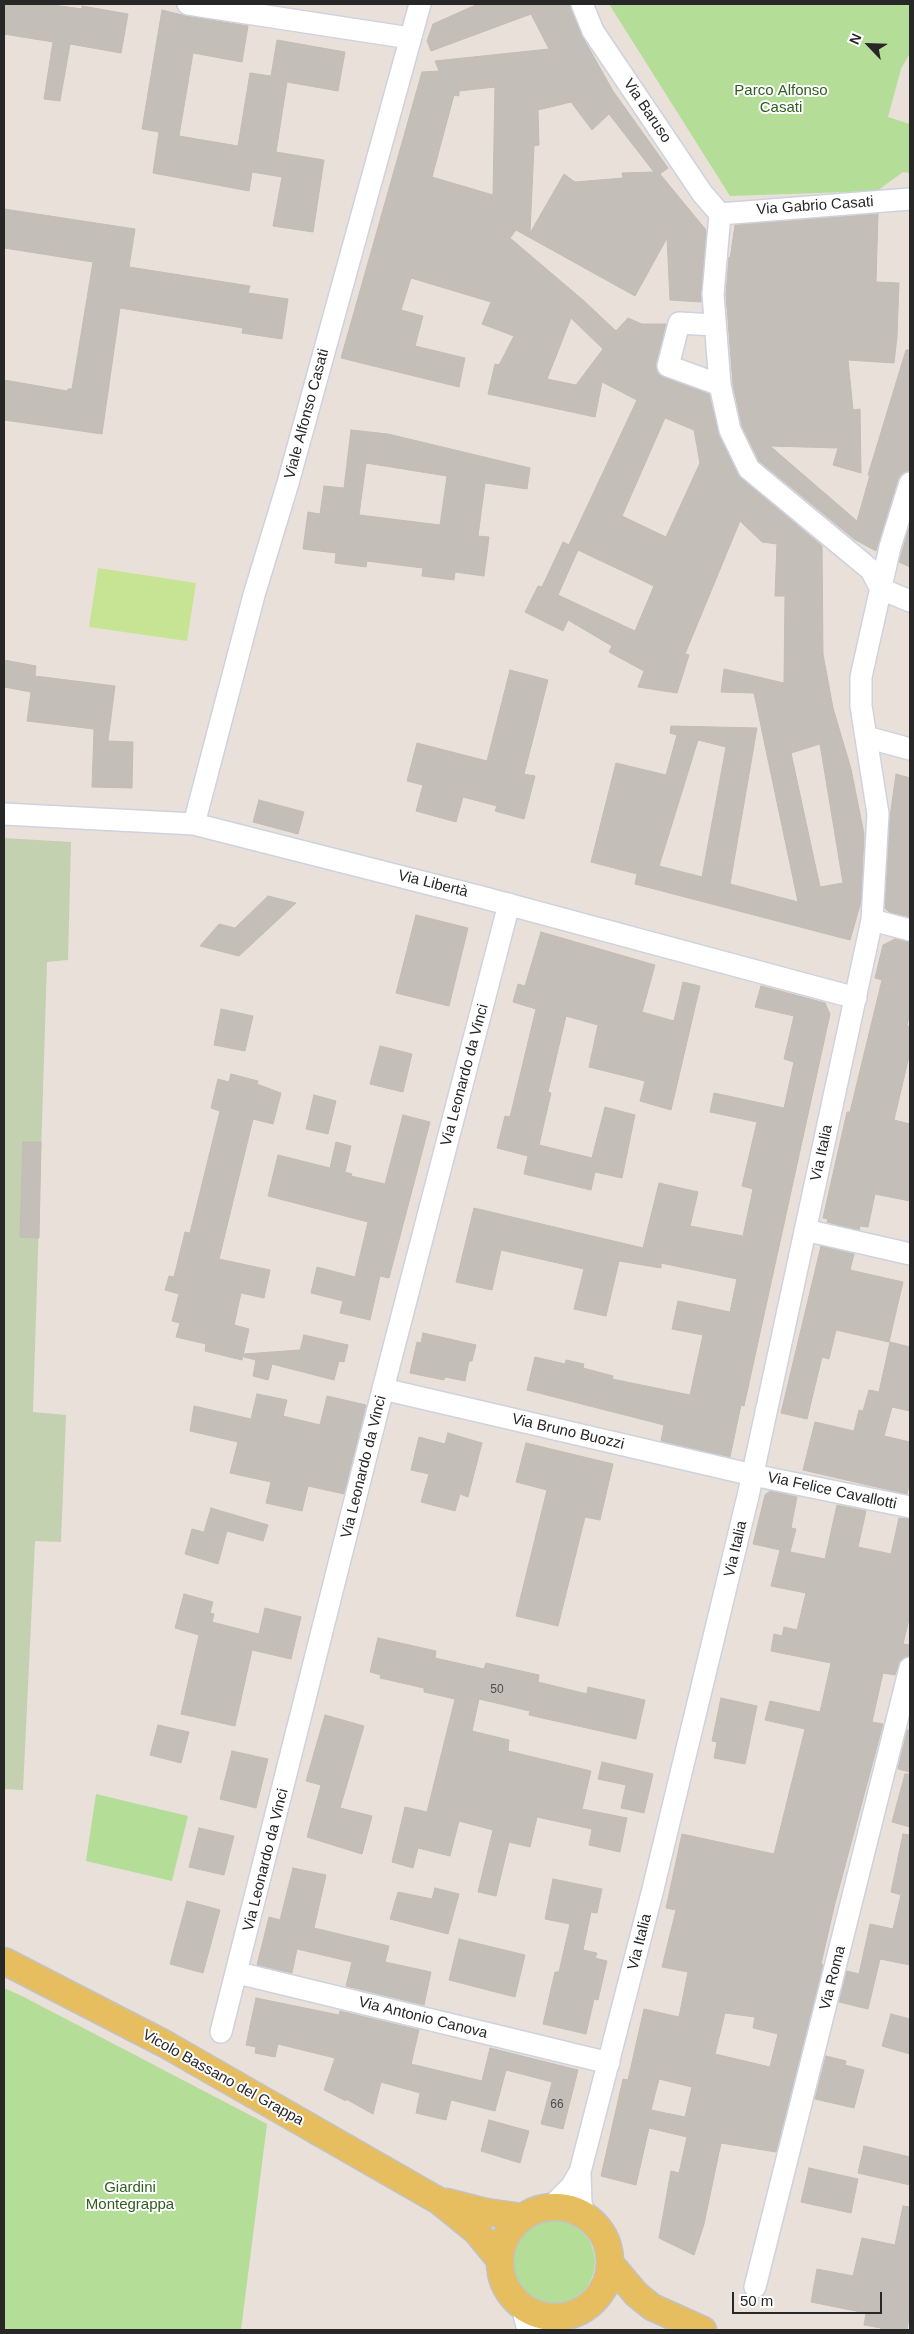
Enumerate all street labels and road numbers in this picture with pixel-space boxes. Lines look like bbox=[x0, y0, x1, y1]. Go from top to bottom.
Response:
street label: Via Baruso bbox=[619, 76, 675, 146]
street label: Via Gabrio Casati bbox=[756, 193, 874, 219]
street label: Viale Alfonso Casati bbox=[281, 347, 333, 481]
street label: Via Libertà bbox=[396, 867, 470, 901]
street label: Via Leonardo da Vinci bbox=[437, 1002, 493, 1148]
street label: Via Italia bbox=[807, 1123, 837, 1183]
street label: Via Leonardo da Vinci bbox=[338, 1394, 390, 1540]
street label: Via Bruno Buozzi bbox=[510, 1410, 626, 1454]
street label: Via Felice Cavallotti bbox=[766, 1469, 898, 1513]
street label: Via Italia bbox=[721, 1519, 751, 1579]
street label: Via Leonardo da Vinci bbox=[240, 1787, 292, 1933]
street label: Via Italia bbox=[624, 1912, 656, 1972]
street label: Via Roma bbox=[816, 1944, 850, 2012]
street label: Via Antonio Canova bbox=[357, 1993, 489, 2043]
street label: Vicolo Bassano del Grappa bbox=[139, 2026, 307, 2130]

